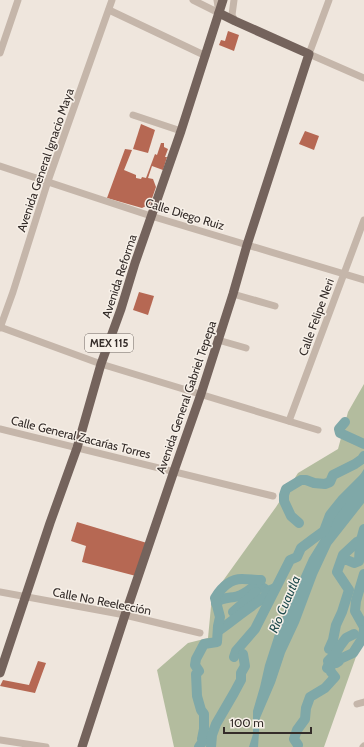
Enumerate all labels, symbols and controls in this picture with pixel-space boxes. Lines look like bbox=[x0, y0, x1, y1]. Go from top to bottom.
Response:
street label: Avenida General Ignacio Maya bbox=[13, 86, 77, 234]
street label: Calle Diego Ruiz bbox=[144, 195, 227, 233]
street label: Avenida Reforma bbox=[98, 232, 140, 320]
street label: Calle Felipe Neri bbox=[295, 276, 337, 358]
street label: Avenida General Gabriel Tepepa bbox=[153, 318, 219, 475]
road number: MEX 115 bbox=[85, 334, 133, 352]
street label: Calle General Zacarías Torres bbox=[10, 412, 152, 462]
water label: Río Cuautla bbox=[265, 573, 303, 635]
street label: Calle No Reelección bbox=[51, 584, 153, 618]
scale bar bbox=[224, 709, 311, 735]
text: 100 m bbox=[230, 715, 264, 730]

